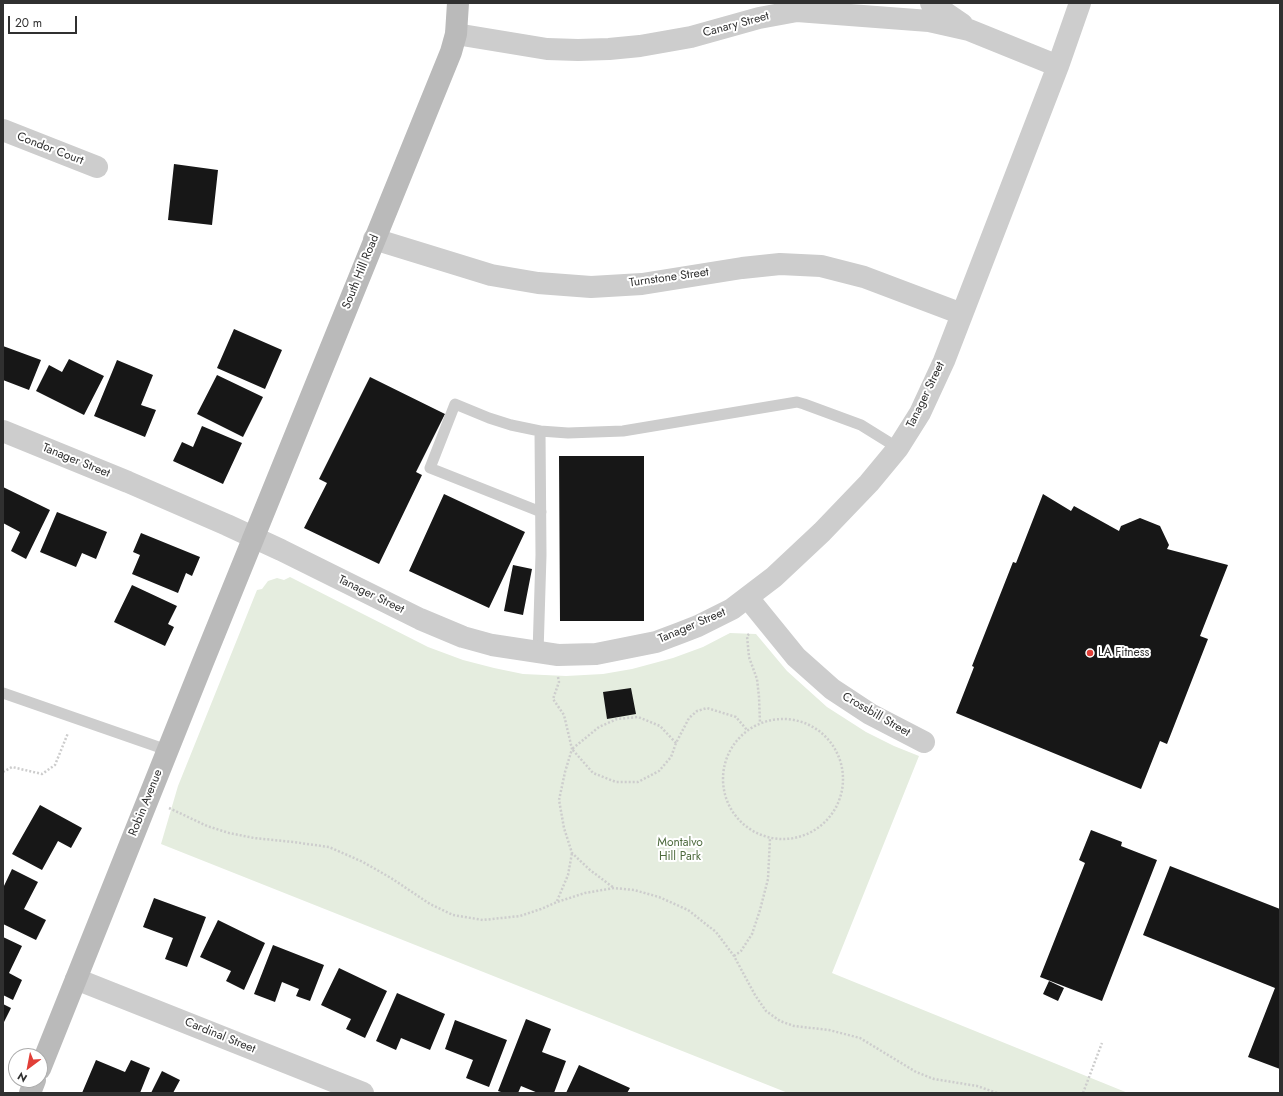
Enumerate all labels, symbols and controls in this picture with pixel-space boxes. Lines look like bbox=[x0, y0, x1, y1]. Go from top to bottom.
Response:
scale bar bbox=[10, 8, 79, 34]
street label: Canary Street bbox=[701, 9, 771, 41]
text: 20 m bbox=[15, 14, 42, 32]
street label: Condor Court bbox=[15, 130, 85, 168]
street label: South Hill Road bbox=[340, 233, 382, 311]
street label: Turnstone Street bbox=[628, 265, 710, 291]
street label: Tanager Street bbox=[904, 360, 948, 430]
street label: Tanager Street bbox=[40, 441, 112, 481]
street label: Tanager Street bbox=[336, 573, 406, 617]
street label: Tanager Street bbox=[656, 605, 728, 647]
place label: LA Fitness bbox=[1098, 646, 1149, 660]
marker: LA Fitness bbox=[1085, 648, 1095, 658]
street label: Crossbill Street bbox=[839, 690, 913, 740]
street label: Robin Avenue bbox=[126, 768, 166, 838]
park label: Montalvo Hill Park bbox=[657, 836, 703, 864]
street label: Cardinal Street bbox=[182, 1015, 258, 1057]
north arrow bbox=[8, 1048, 48, 1088]
text: N bbox=[14, 1068, 30, 1086]

